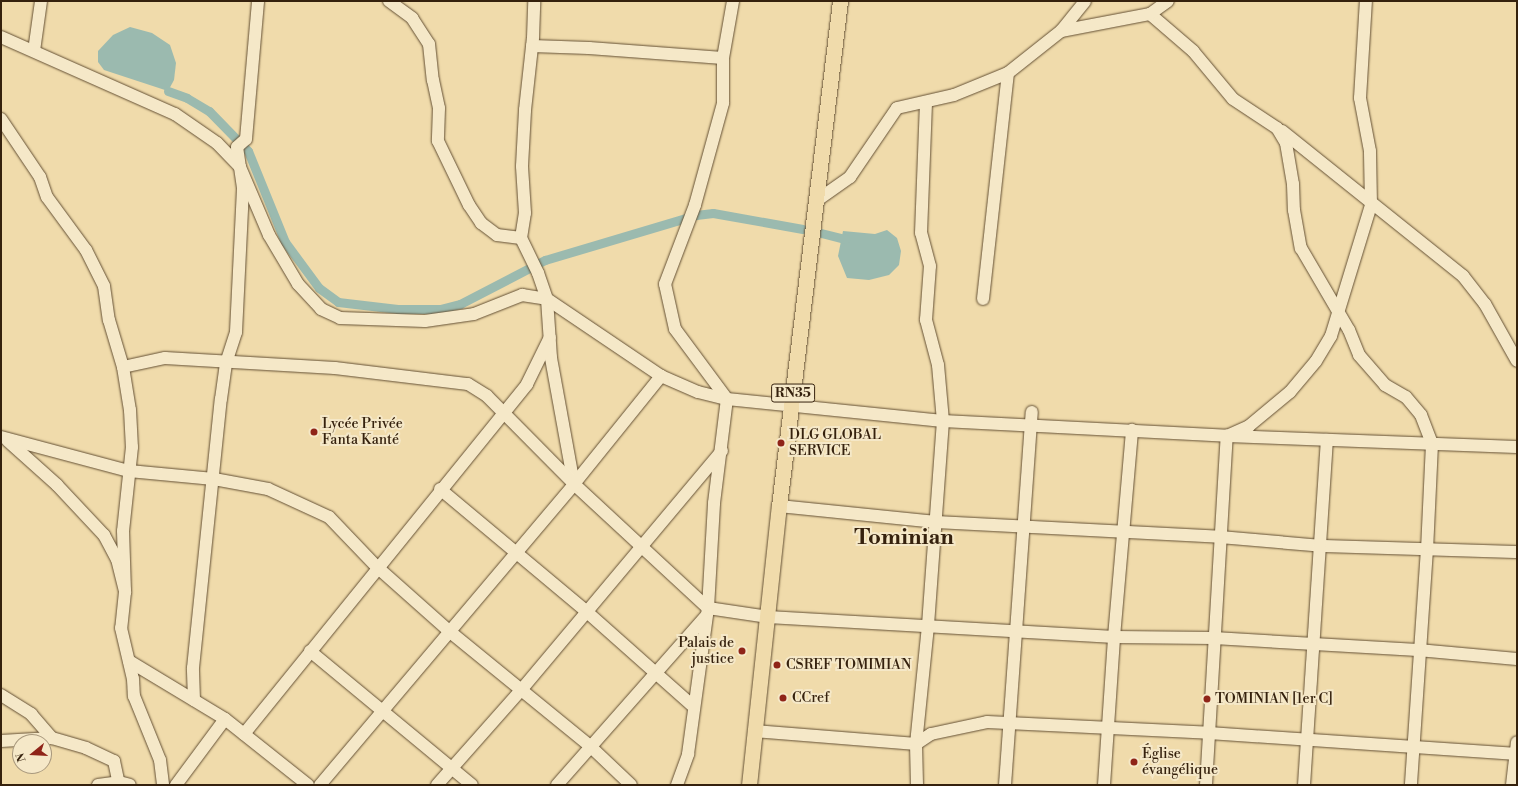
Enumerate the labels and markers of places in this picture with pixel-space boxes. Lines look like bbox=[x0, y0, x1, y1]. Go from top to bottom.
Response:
place label: Lycée Privée Fanta Kanté bbox=[322, 416, 403, 448]
marker: Lycée Privée Fanta Kanté bbox=[309, 427, 319, 437]
place label: DLG GLOBAL SERVICE bbox=[789, 427, 881, 460]
marker: DLG GLOBAL SERVICE bbox=[776, 438, 786, 448]
place label: Palais de justice bbox=[678, 635, 734, 668]
marker: Palais de justice bbox=[737, 646, 747, 656]
place label: CSREF TOMIMIAN bbox=[786, 657, 911, 673]
marker: CSREF TOMIMIAN bbox=[771, 659, 783, 671]
place label: CCref bbox=[792, 690, 829, 706]
place label: TOMINIAN [1er C] bbox=[1215, 691, 1333, 707]
marker: CCref bbox=[777, 692, 789, 704]
marker: TOMINIAN [1er C] bbox=[1202, 694, 1212, 704]
place label: Église évangélique bbox=[1142, 746, 1218, 778]
marker: Église évangélique bbox=[1129, 757, 1139, 767]

